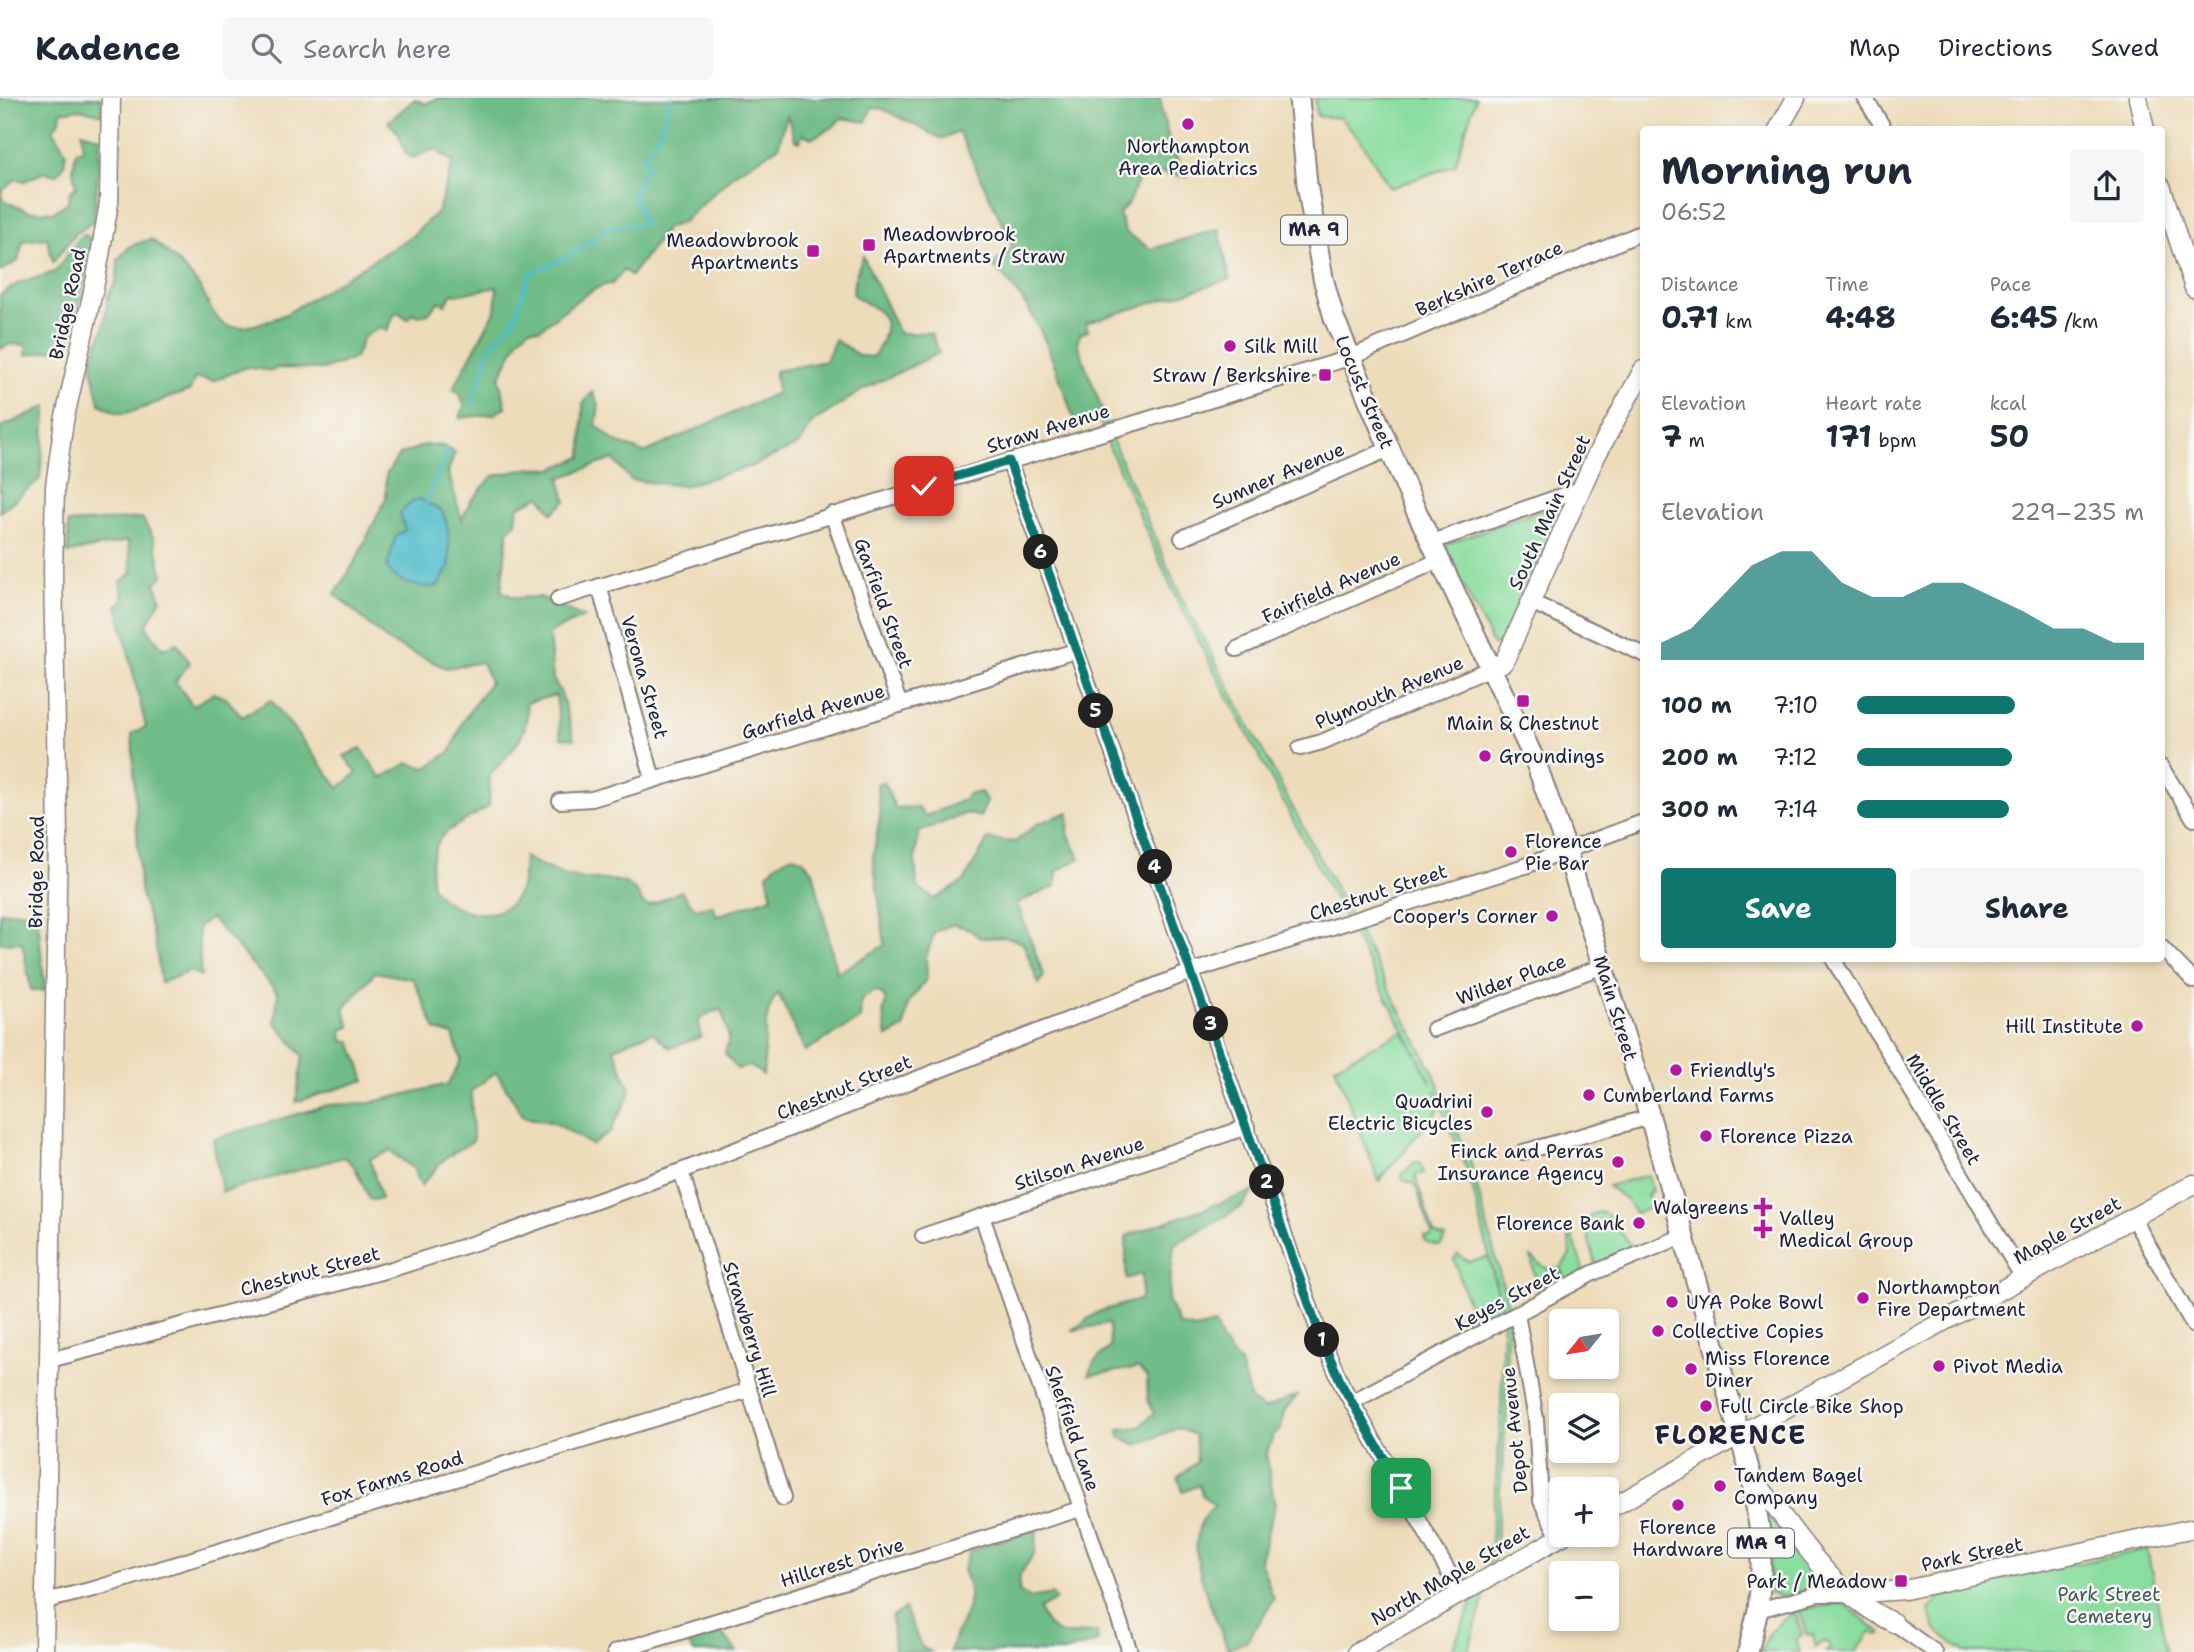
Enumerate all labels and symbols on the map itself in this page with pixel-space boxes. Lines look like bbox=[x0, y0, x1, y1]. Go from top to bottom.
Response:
marker: Northampton Area Pediatrics bbox=[1180, 116, 1196, 132]
place label: Northampton Area Pediatrics bbox=[1118, 134, 1258, 181]
road number: MA 9 bbox=[1281, 216, 1347, 244]
place label: Meadowbrook Apartments / Straw bbox=[883, 222, 1065, 269]
place label: Meadowbrook Apartments bbox=[666, 228, 799, 275]
street label: Berkshire Terrace bbox=[1412, 235, 1567, 322]
marker: Meadowbrook Apartments / Straw bbox=[861, 237, 877, 253]
marker: Meadowbrook Apartments bbox=[805, 243, 821, 259]
street label: Bridge Road bbox=[44, 246, 91, 362]
street label: Locust Street bbox=[1329, 332, 1400, 453]
place label: Silk Mill bbox=[1244, 334, 1318, 359]
marker: Silk Mill bbox=[1222, 338, 1238, 354]
place label: Straw / Berkshire bbox=[1152, 363, 1311, 388]
marker: Straw / Berkshire bbox=[1317, 367, 1333, 383]
street label: Straw Avenue bbox=[984, 398, 1113, 459]
street label: South Main Street bbox=[1503, 431, 1596, 594]
street label: Sumner Avenue bbox=[1208, 436, 1348, 515]
pin bbox=[894, 456, 954, 516]
street label: Garfield Street bbox=[848, 534, 919, 672]
pin: 6 bbox=[1024, 534, 1058, 570]
street label: Fairfield Avenue bbox=[1258, 546, 1404, 629]
street label: Verona Street bbox=[615, 613, 674, 742]
street label: Plymouth Avenue bbox=[1311, 650, 1467, 735]
street label: Garfield Avenue bbox=[739, 678, 888, 745]
marker: Main & Chestnut bbox=[1515, 693, 1531, 709]
pin: 5 bbox=[1078, 694, 1114, 728]
place label: Main & Chestnut bbox=[1447, 711, 1599, 736]
place label: Groundings bbox=[1499, 744, 1605, 769]
marker: Groundings bbox=[1477, 748, 1493, 764]
street label: Bridge Road bbox=[23, 815, 50, 929]
place label: Florence Pie Bar bbox=[1525, 829, 1602, 876]
marker: Florence Pie Bar bbox=[1503, 844, 1519, 860]
pin: 4 bbox=[1138, 850, 1172, 884]
street label: Chestnut Street bbox=[1306, 858, 1450, 927]
place label: Cooper's Corner bbox=[1393, 904, 1538, 929]
marker: Cooper's Corner bbox=[1544, 908, 1560, 924]
street label: Wilder Place bbox=[1453, 948, 1570, 1011]
street label: Main Street bbox=[1588, 952, 1643, 1064]
pin: 3 bbox=[1194, 1006, 1228, 1042]
place label: Hill Institute bbox=[2005, 1014, 2123, 1039]
marker: Hill Institute bbox=[2129, 1018, 2145, 1034]
street label: Chestnut Street bbox=[773, 1049, 915, 1126]
street label: Middle Street bbox=[1900, 1049, 1987, 1170]
place label: Friendly's bbox=[1690, 1058, 1776, 1083]
marker: Friendly's bbox=[1668, 1062, 1684, 1078]
place label: Cumberland Farms bbox=[1603, 1083, 1774, 1108]
marker: Cumberland Farms bbox=[1581, 1087, 1597, 1103]
place label: Quadrini Electric Bicycles bbox=[1328, 1089, 1473, 1136]
marker: Quadrini Electric Bicycles bbox=[1479, 1104, 1495, 1120]
place label: Florence Pizza bbox=[1720, 1124, 1853, 1149]
marker: Florence Pizza bbox=[1698, 1128, 1714, 1144]
street label: Stilson Avenue bbox=[1011, 1131, 1147, 1196]
place label: Finck and Perras Insurance Agency bbox=[1437, 1139, 1604, 1186]
marker: Finck and Perras Insurance Agency bbox=[1610, 1154, 1626, 1170]
pin: 2 bbox=[1250, 1164, 1284, 1200]
street label: Maple Street bbox=[2009, 1191, 2125, 1270]
place label: Walgreens bbox=[1653, 1195, 1749, 1220]
marker: Walgreens bbox=[1755, 1199, 1771, 1215]
place label: Valley Medical Group bbox=[1779, 1206, 1913, 1253]
place label: Florence Bank bbox=[1496, 1211, 1625, 1236]
marker: Florence Bank bbox=[1631, 1215, 1647, 1231]
marker: Valley Medical Group bbox=[1753, 1219, 1773, 1239]
street label: Chestnut Street bbox=[238, 1241, 383, 1302]
street label: Strawberry Hill bbox=[717, 1258, 782, 1400]
street label: Keyes Street bbox=[1451, 1260, 1564, 1337]
place label: Northampton Fire Department bbox=[1877, 1275, 2026, 1322]
place label: UYA Poke Bowl bbox=[1686, 1290, 1824, 1315]
marker: Northampton Fire Department bbox=[1855, 1290, 1871, 1306]
marker: UYA Poke Bowl bbox=[1664, 1294, 1680, 1310]
north arrow bbox=[1549, 1309, 1619, 1379]
place label: Collective Copies bbox=[1672, 1319, 1824, 1344]
pin: 1 bbox=[1304, 1322, 1340, 1358]
marker: Collective Copies bbox=[1650, 1323, 1666, 1339]
place label: Miss Florence Diner bbox=[1705, 1346, 1830, 1393]
place label: Pivot Media bbox=[1953, 1354, 2063, 1379]
marker: Pivot Media bbox=[1931, 1358, 1947, 1374]
marker: Miss Florence Diner bbox=[1683, 1361, 1699, 1377]
street label: Sheffield Lane bbox=[1039, 1362, 1106, 1494]
street label: Depot Avenue bbox=[1495, 1366, 1534, 1494]
place label: Full Circle Bike Shop bbox=[1720, 1394, 1904, 1419]
marker: Full Circle Bike Shop bbox=[1698, 1398, 1714, 1414]
district label: FLORENCE bbox=[1655, 1417, 1807, 1452]
street label: Fox Farms Road bbox=[318, 1445, 466, 1512]
pin bbox=[1371, 1458, 1431, 1518]
place label: Tandem Bagel Company bbox=[1734, 1463, 1863, 1510]
marker: Tandem Bagel Company bbox=[1712, 1478, 1728, 1494]
marker: Florence Hardware bbox=[1670, 1497, 1686, 1513]
place label: Florence Hardware bbox=[1632, 1515, 1724, 1562]
street label: North Maple Street bbox=[1366, 1520, 1534, 1631]
road number: MA 9 bbox=[1728, 1528, 1794, 1558]
street label: Hillcrest Drive bbox=[777, 1532, 907, 1593]
street label: Park Street bbox=[1919, 1532, 2025, 1577]
place label: Park / Meadow bbox=[1747, 1569, 1887, 1594]
marker: Park / Meadow bbox=[1893, 1573, 1909, 1589]
park label: Park Street Cemetery bbox=[2057, 1582, 2161, 1629]

